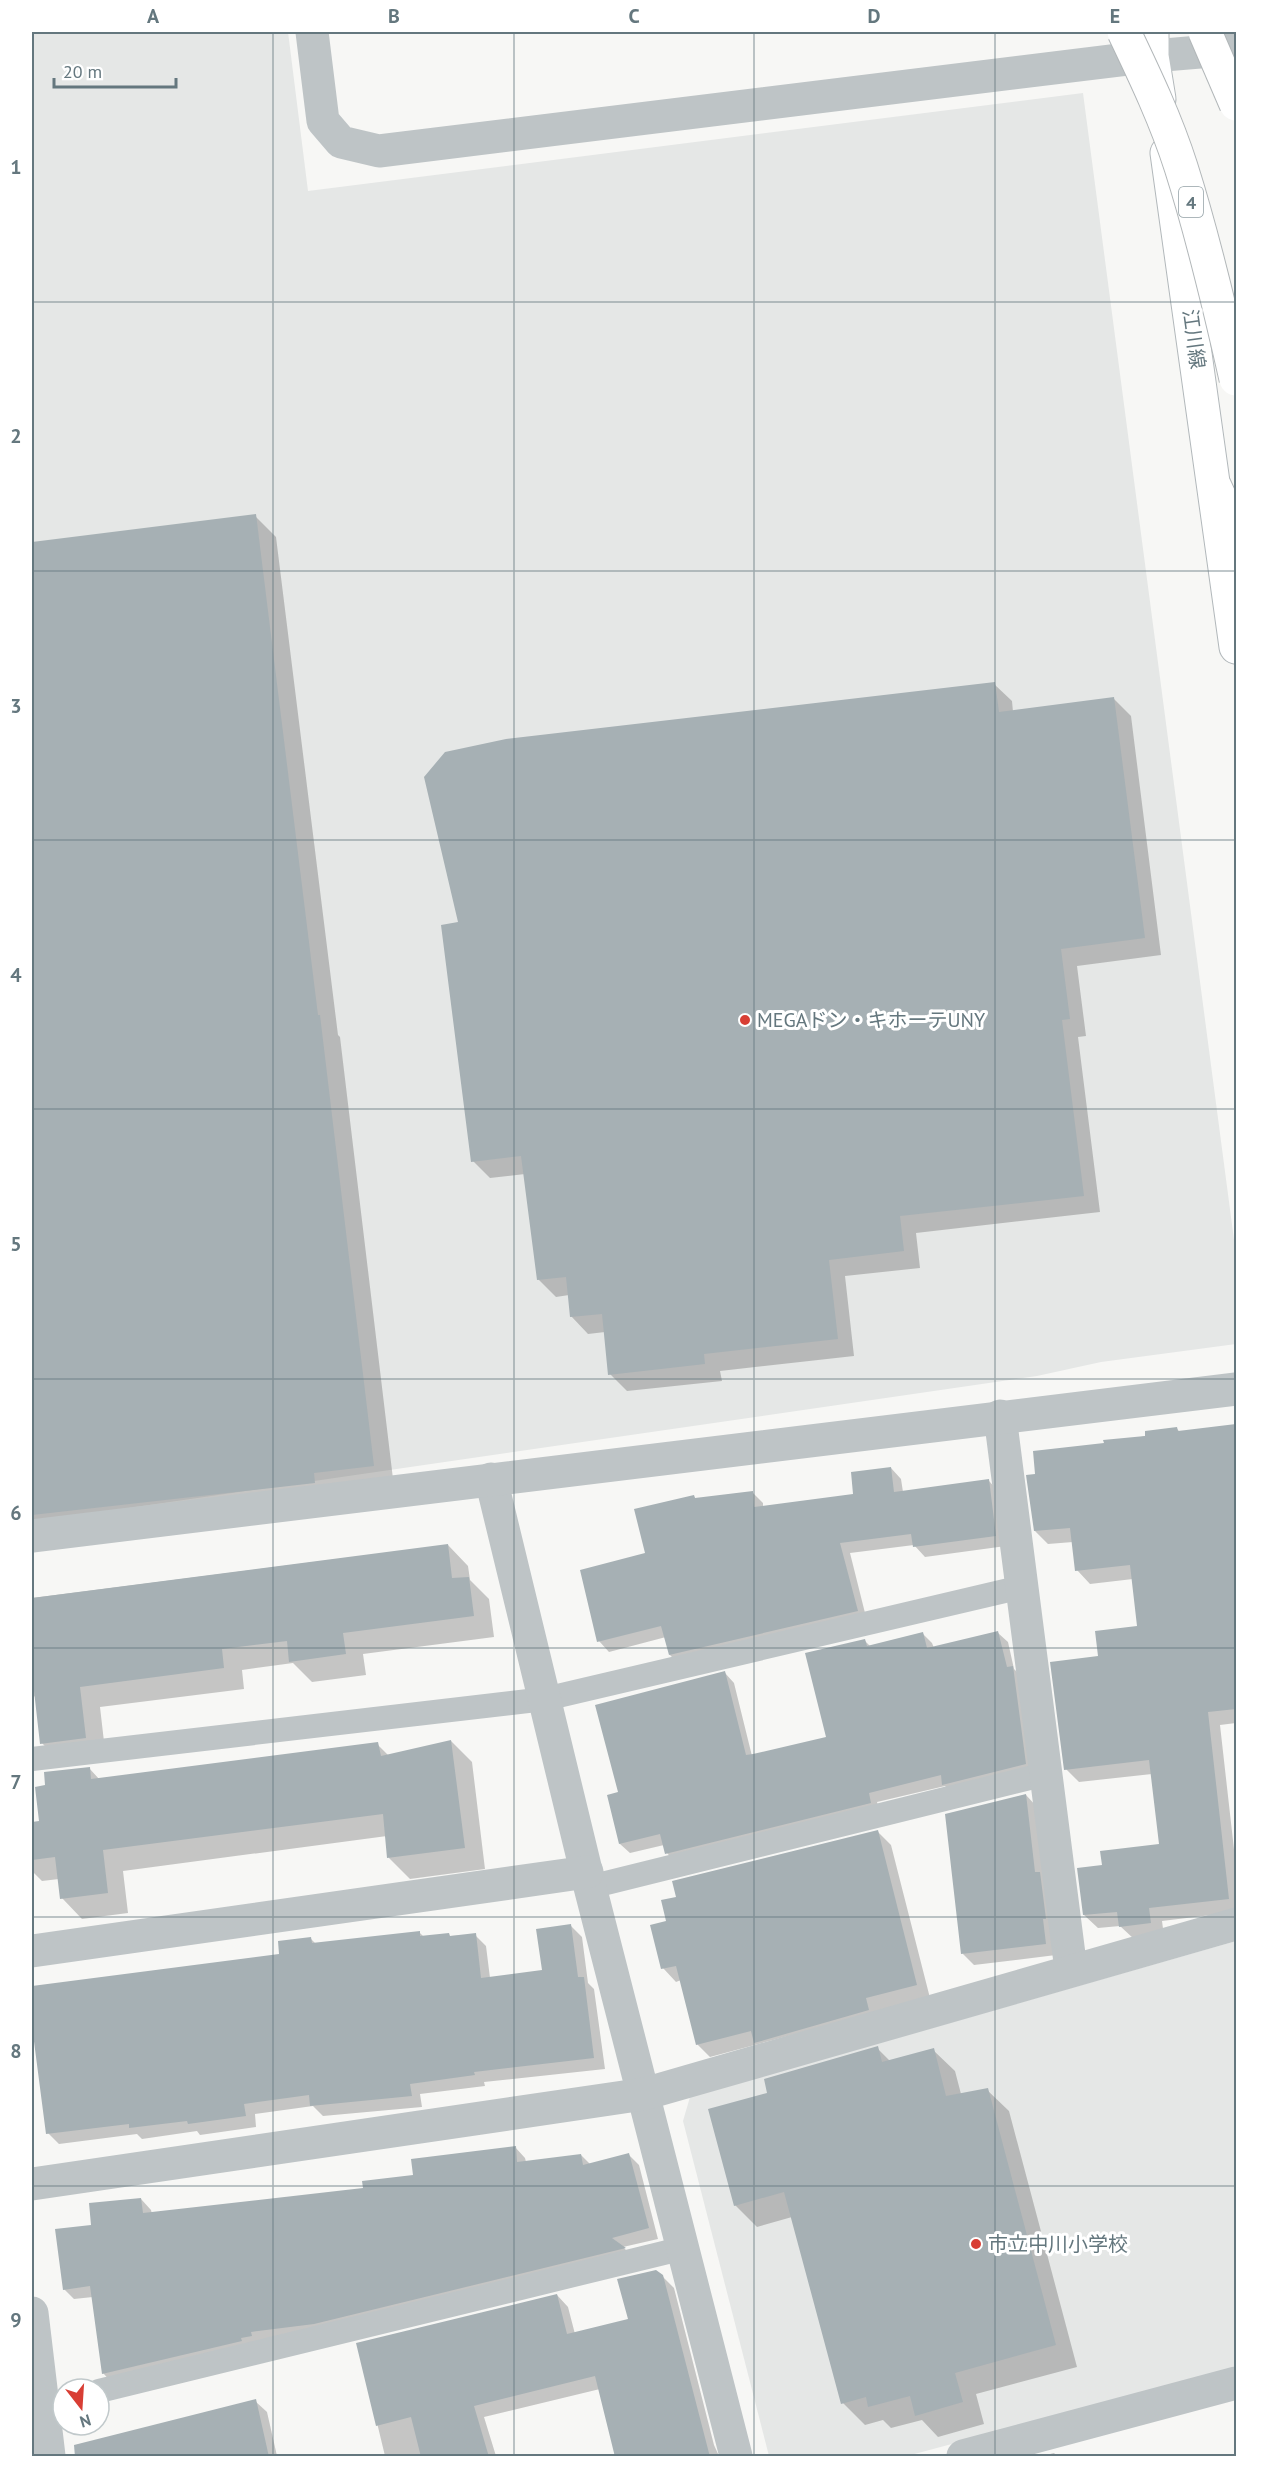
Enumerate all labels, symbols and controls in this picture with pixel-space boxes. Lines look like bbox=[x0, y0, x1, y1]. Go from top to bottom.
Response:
text: A bbox=[147, 3, 160, 29]
text: B bbox=[388, 3, 400, 29]
text: C bbox=[628, 3, 640, 29]
text: D bbox=[868, 3, 881, 29]
text: E bbox=[1110, 3, 1120, 29]
scale bar bbox=[54, 51, 176, 89]
text: 20 m bbox=[63, 60, 102, 83]
text: 1 bbox=[10, 154, 22, 180]
road number: 4 bbox=[1179, 187, 1203, 217]
street label: 江川線 bbox=[1177, 307, 1211, 371]
text: 2 bbox=[10, 423, 22, 449]
text: 3 bbox=[10, 693, 22, 719]
text: 4 bbox=[10, 962, 22, 988]
place label: MEGAドン・キホーテUNY bbox=[757, 1007, 986, 1033]
marker: MEGAドン・キホーテUNY bbox=[738, 1013, 752, 1027]
text: 5 bbox=[10, 1231, 22, 1257]
text: 6 bbox=[10, 1500, 22, 1526]
text: 7 bbox=[10, 1769, 22, 1795]
text: 8 bbox=[10, 2038, 22, 2064]
place label: 市立中川小学校 bbox=[988, 2231, 1128, 2257]
marker: 市立中川小学校 bbox=[969, 2237, 983, 2251]
text: 9 bbox=[10, 2307, 22, 2333]
north arrow bbox=[51, 2377, 111, 2437]
text: N bbox=[77, 2410, 93, 2432]

